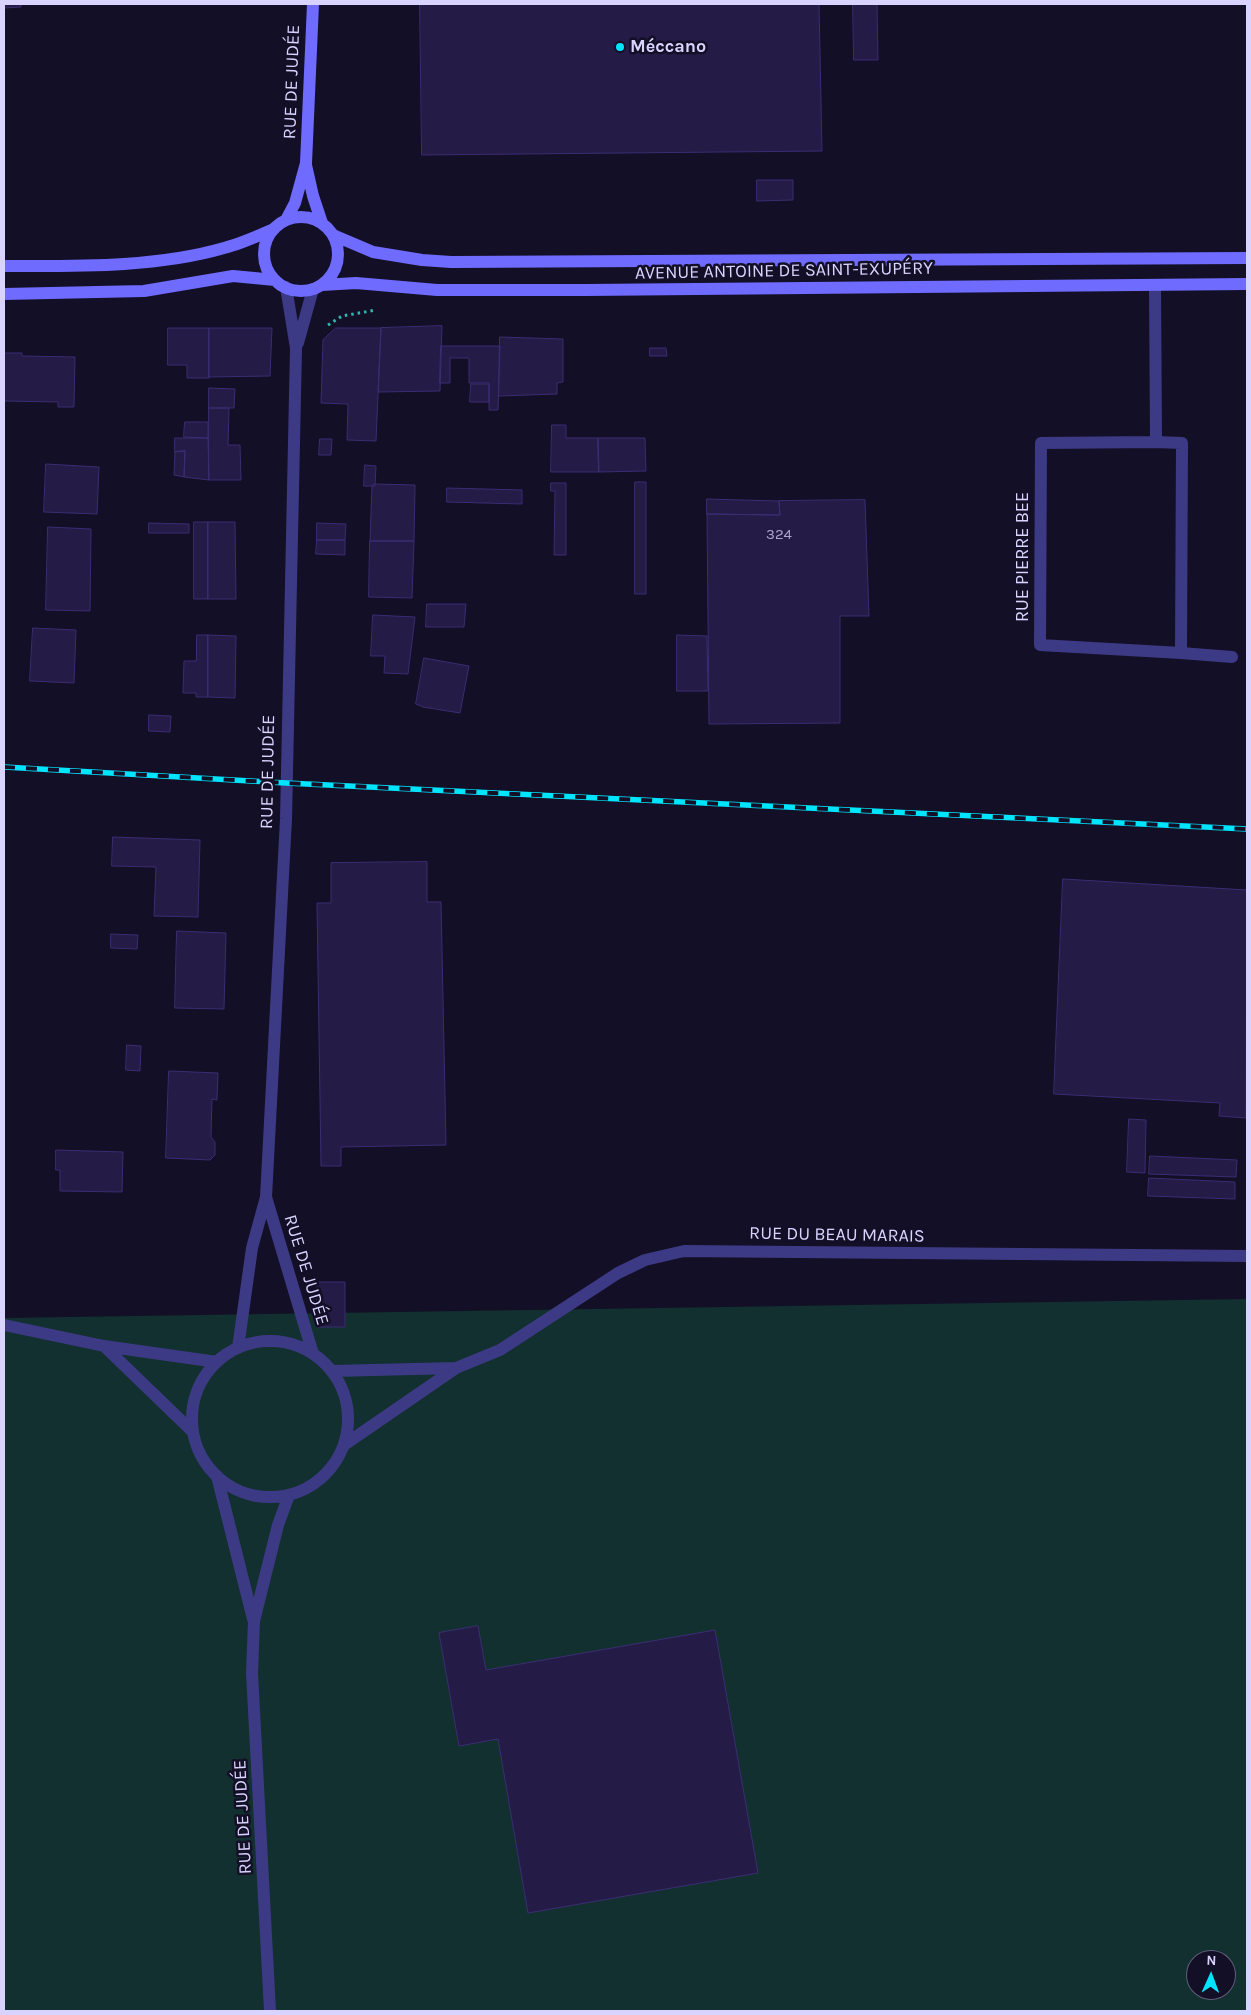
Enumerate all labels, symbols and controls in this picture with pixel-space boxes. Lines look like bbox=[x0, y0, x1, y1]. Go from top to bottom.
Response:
street label: RUE DE JUDÉE bbox=[279, 24, 305, 140]
place label: Méccano bbox=[630, 36, 706, 58]
marker: Méccano bbox=[614, 41, 626, 53]
street label: AVENUE ANTOINE DE SAINT-EXUPÉRY bbox=[635, 258, 933, 284]
street label: RUE PIERRE BEE bbox=[1012, 492, 1034, 622]
house number: 324 bbox=[766, 526, 792, 544]
street label: RUE DE JUDÉE bbox=[256, 715, 280, 829]
street label: RUE DE JUDÉE bbox=[279, 1212, 333, 1328]
street label: RUE DU BEAU MARAIS bbox=[749, 1223, 925, 1247]
street label: RUE DE JUDÉE bbox=[229, 1759, 257, 1875]
north arrow bbox=[1186, 1950, 1236, 2000]
text: N bbox=[1206, 1952, 1217, 1969]

